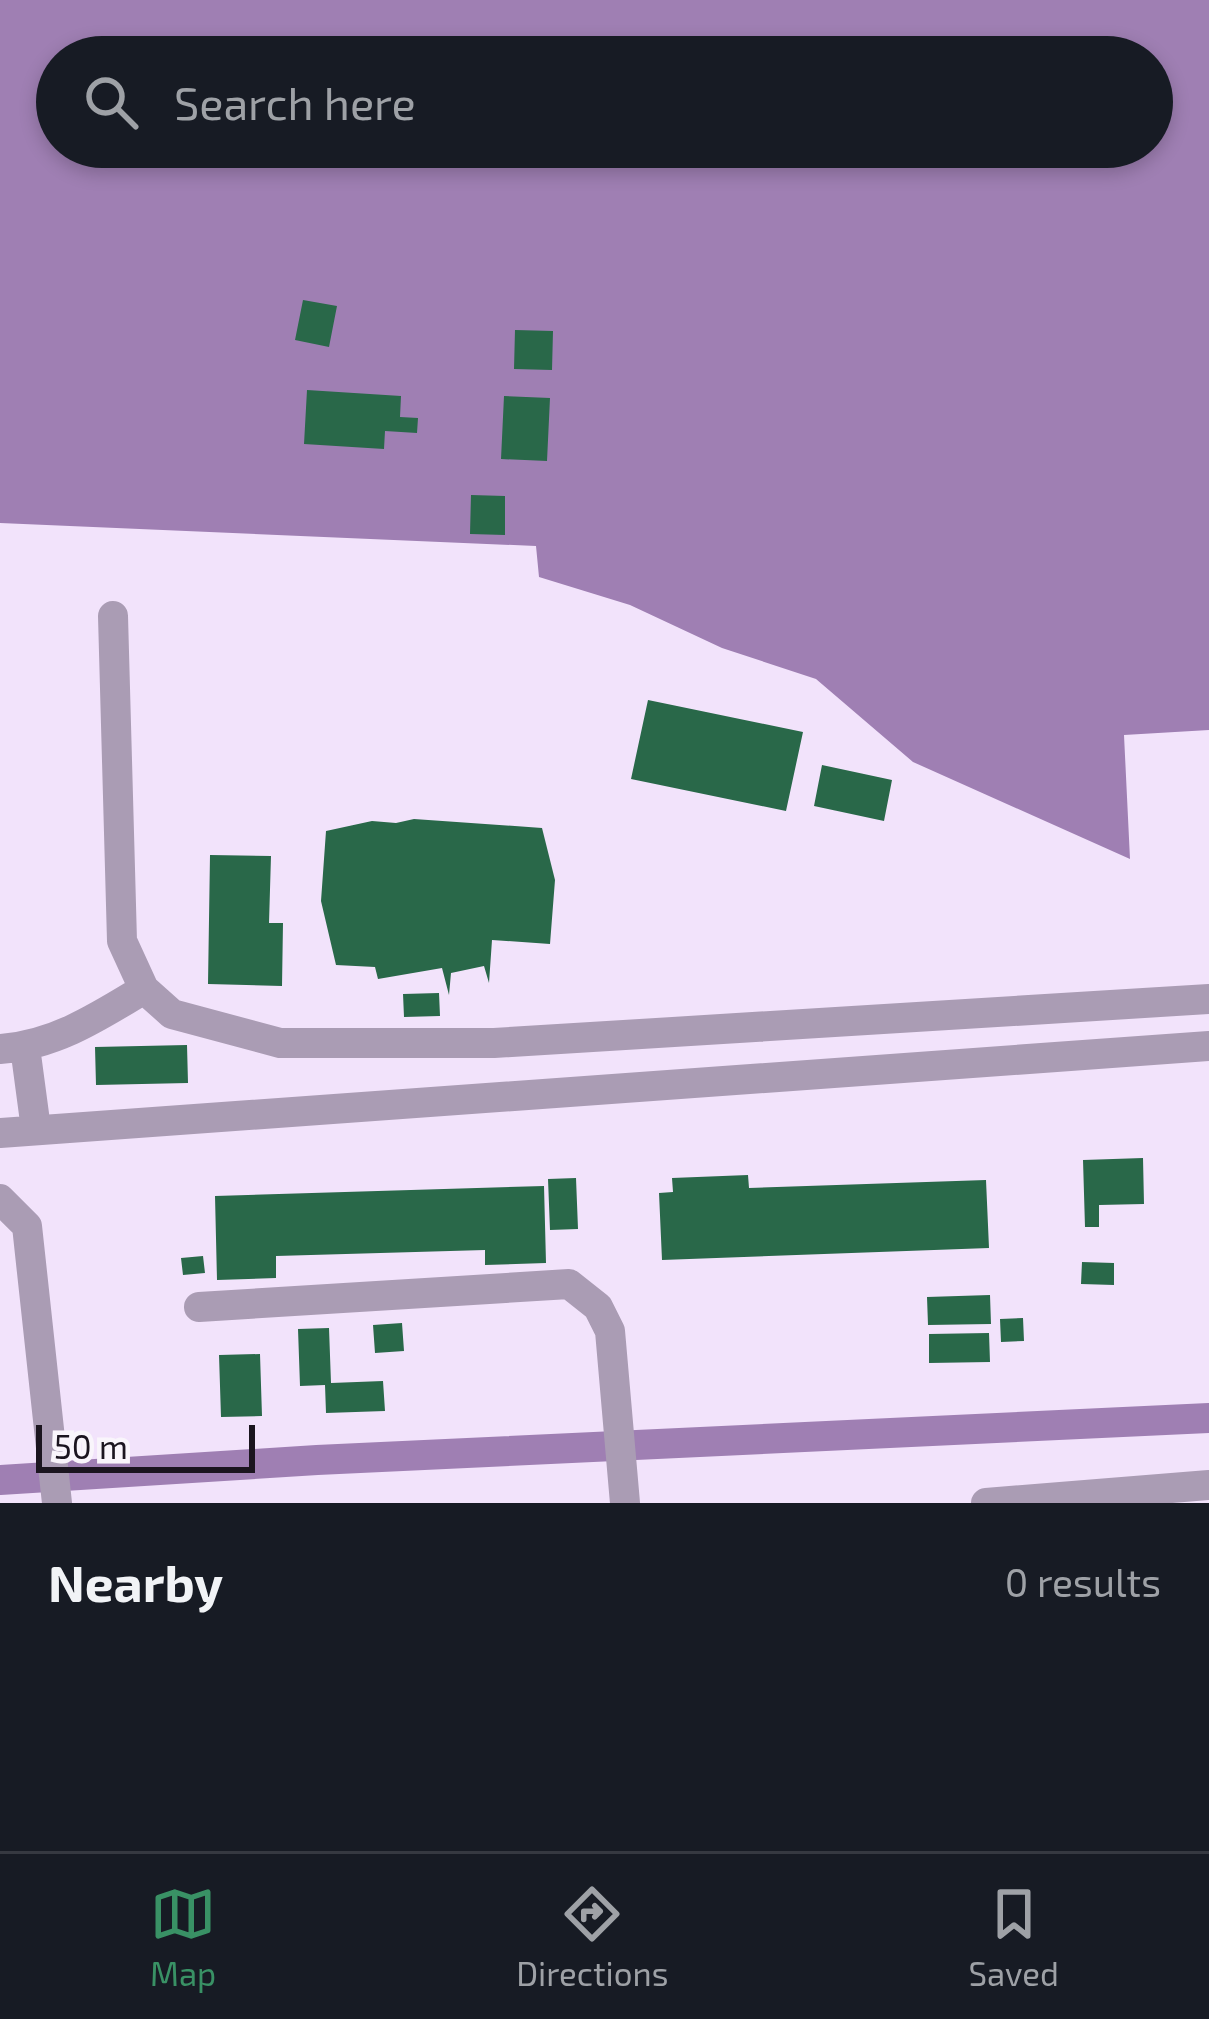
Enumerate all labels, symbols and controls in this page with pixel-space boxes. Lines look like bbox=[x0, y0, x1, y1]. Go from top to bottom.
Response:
search box bbox=[36, 36, 1173, 168]
icon: search bbox=[78, 69, 144, 135]
text: Search here bbox=[174, 75, 416, 129]
scale bar bbox=[36, 1419, 255, 1472]
text: 50 m bbox=[54, 1426, 128, 1466]
text: Nearby bbox=[48, 1551, 223, 1612]
text: 0 results bbox=[1005, 1558, 1161, 1605]
tab: Map bbox=[150, 1881, 216, 1993]
tab: Directions bbox=[516, 1881, 668, 1993]
tab: Saved bbox=[968, 1881, 1059, 1993]

